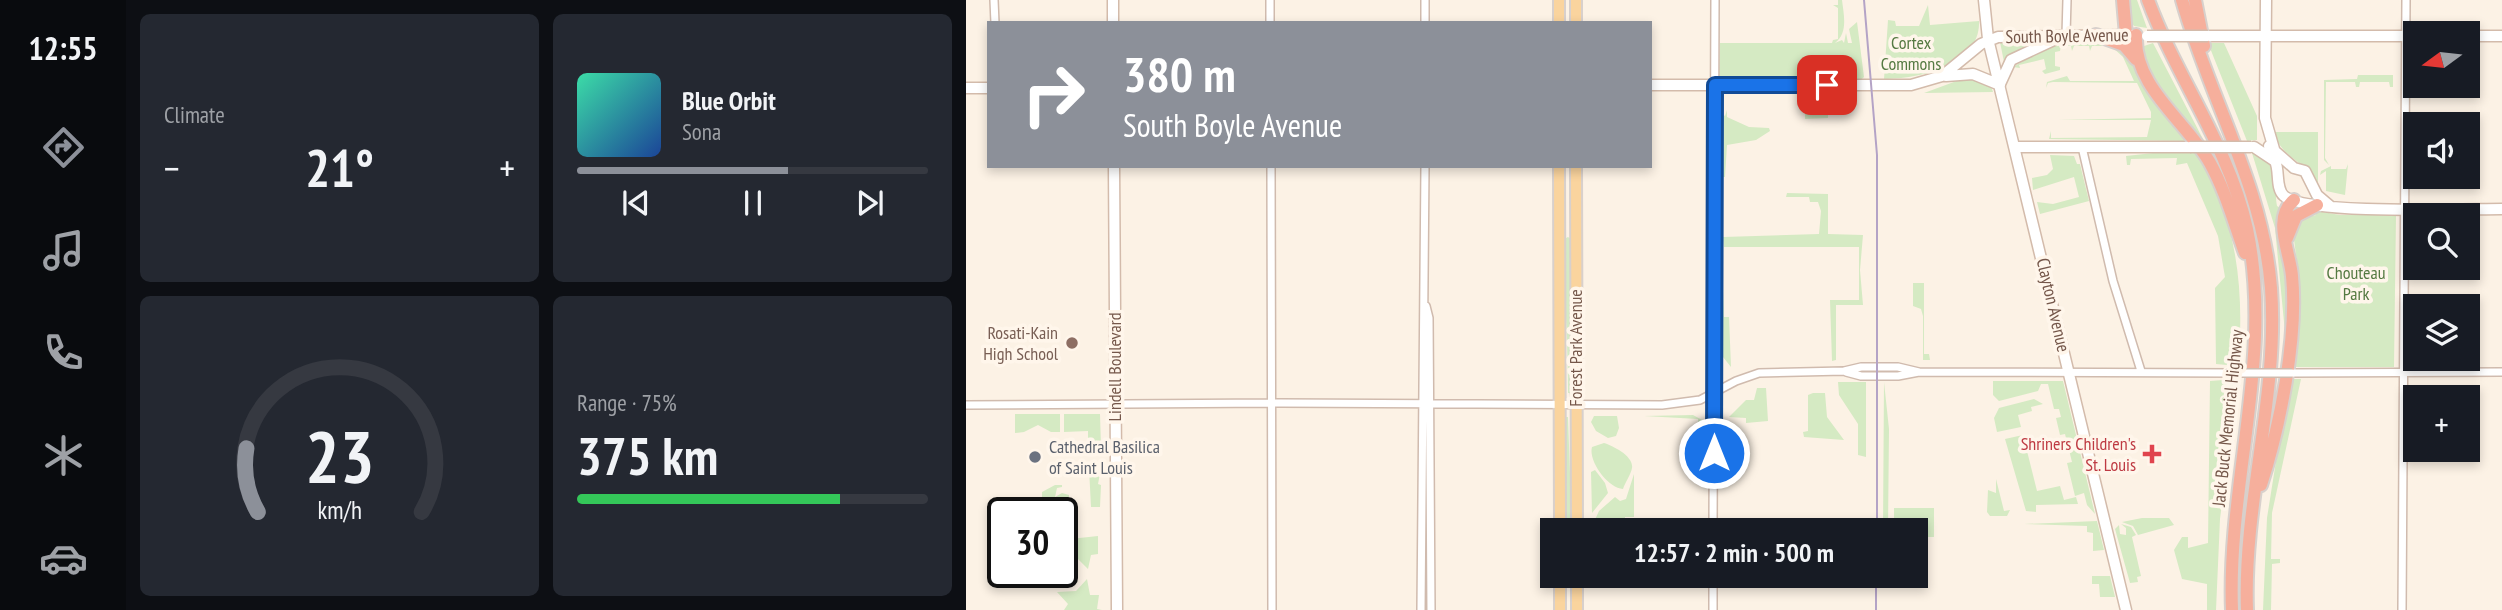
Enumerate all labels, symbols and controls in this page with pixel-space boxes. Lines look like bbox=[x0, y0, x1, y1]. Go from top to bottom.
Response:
north arrow bbox=[2403, 21, 2480, 98]
map controls bbox=[2403, 21, 2480, 462]
street label: South Boyle Avenue bbox=[2005, 23, 2129, 48]
text: 12:55 bbox=[28, 27, 98, 69]
park label: Cortex Commons bbox=[1881, 31, 1941, 75]
text: 380 m bbox=[1123, 42, 1236, 106]
icon: right bbox=[1008, 49, 1099, 140]
pin bbox=[1797, 55, 1857, 115]
icon: arrive bbox=[1808, 66, 1846, 104]
text: Blue Orbit bbox=[682, 84, 776, 117]
text: Climate bbox=[164, 100, 225, 129]
text: South Boyle Avenue bbox=[1123, 104, 1342, 146]
button: sound bbox=[2403, 112, 2480, 189]
text: Sona bbox=[682, 117, 721, 146]
icon: directions bbox=[39, 123, 88, 172]
text: 21° bbox=[305, 134, 374, 201]
text: − bbox=[164, 143, 180, 192]
text: + bbox=[499, 143, 515, 192]
icon: previous bbox=[617, 184, 655, 222]
icon: pause bbox=[734, 184, 772, 222]
icon: next bbox=[851, 184, 889, 222]
button: search bbox=[2403, 203, 2480, 280]
icon: music bbox=[39, 226, 88, 275]
street label: Clayton Avenue bbox=[2032, 256, 2075, 354]
park label: Chouteau Park bbox=[2326, 261, 2386, 305]
street label: Forest Park Avenue bbox=[1564, 289, 1587, 407]
button: layers bbox=[2403, 294, 2480, 371]
street label: Lindell Boulevard bbox=[1103, 312, 1126, 422]
place label: Rosati-Kain High School bbox=[983, 321, 1059, 365]
icon: phone bbox=[39, 328, 88, 377]
street label: Jack Buck Memorial Highway bbox=[2207, 328, 2248, 508]
marker: Rosati-Kain High School bbox=[1064, 335, 1080, 351]
button: + bbox=[2403, 385, 2480, 462]
text: Range · 75% bbox=[577, 388, 677, 417]
text: 23 bbox=[305, 408, 374, 502]
position arrow bbox=[1677, 416, 1751, 490]
text: 375 km bbox=[577, 422, 718, 489]
icon: climate bbox=[39, 431, 88, 480]
place label: Shriners Children's St. Louis bbox=[2021, 432, 2136, 476]
place label: Cathedral Basilica of Saint Louis bbox=[1049, 435, 1160, 479]
marker: Shriners Children's St. Louis bbox=[2142, 444, 2162, 464]
marker: Cathedral Basilica of Saint Louis bbox=[1027, 449, 1043, 465]
text: km/h bbox=[317, 494, 362, 526]
speed limit sign: 30 bbox=[987, 497, 1078, 588]
icon: car bbox=[39, 534, 88, 583]
text: 12:57 · 2 min · 500 m bbox=[1634, 536, 1834, 569]

